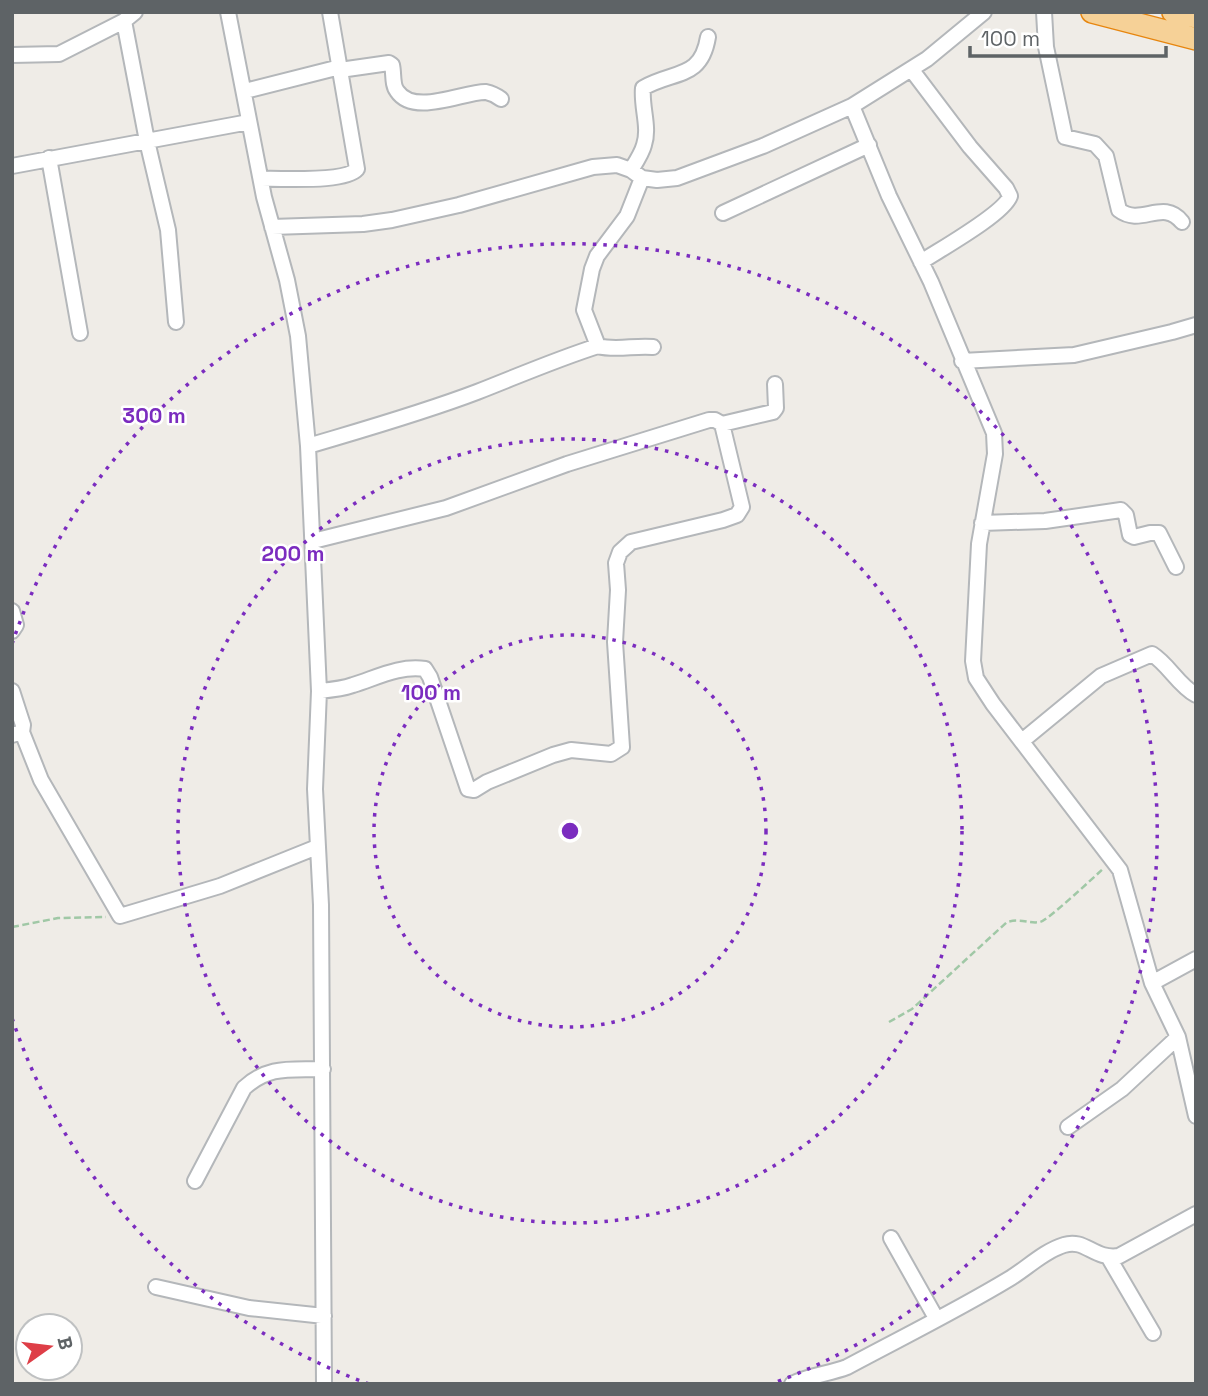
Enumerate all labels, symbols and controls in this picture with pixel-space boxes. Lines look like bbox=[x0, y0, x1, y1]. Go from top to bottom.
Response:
scale bar bbox=[970, 14, 1166, 58]
text: 100 m bbox=[981, 25, 1040, 52]
text: 300 m bbox=[122, 402, 186, 429]
text: 200 m bbox=[262, 540, 324, 567]
text: 100 m bbox=[401, 679, 461, 706]
centre of rings bbox=[558, 819, 582, 843]
north arrow bbox=[14, 1312, 84, 1382]
text: B bbox=[51, 1334, 79, 1352]

